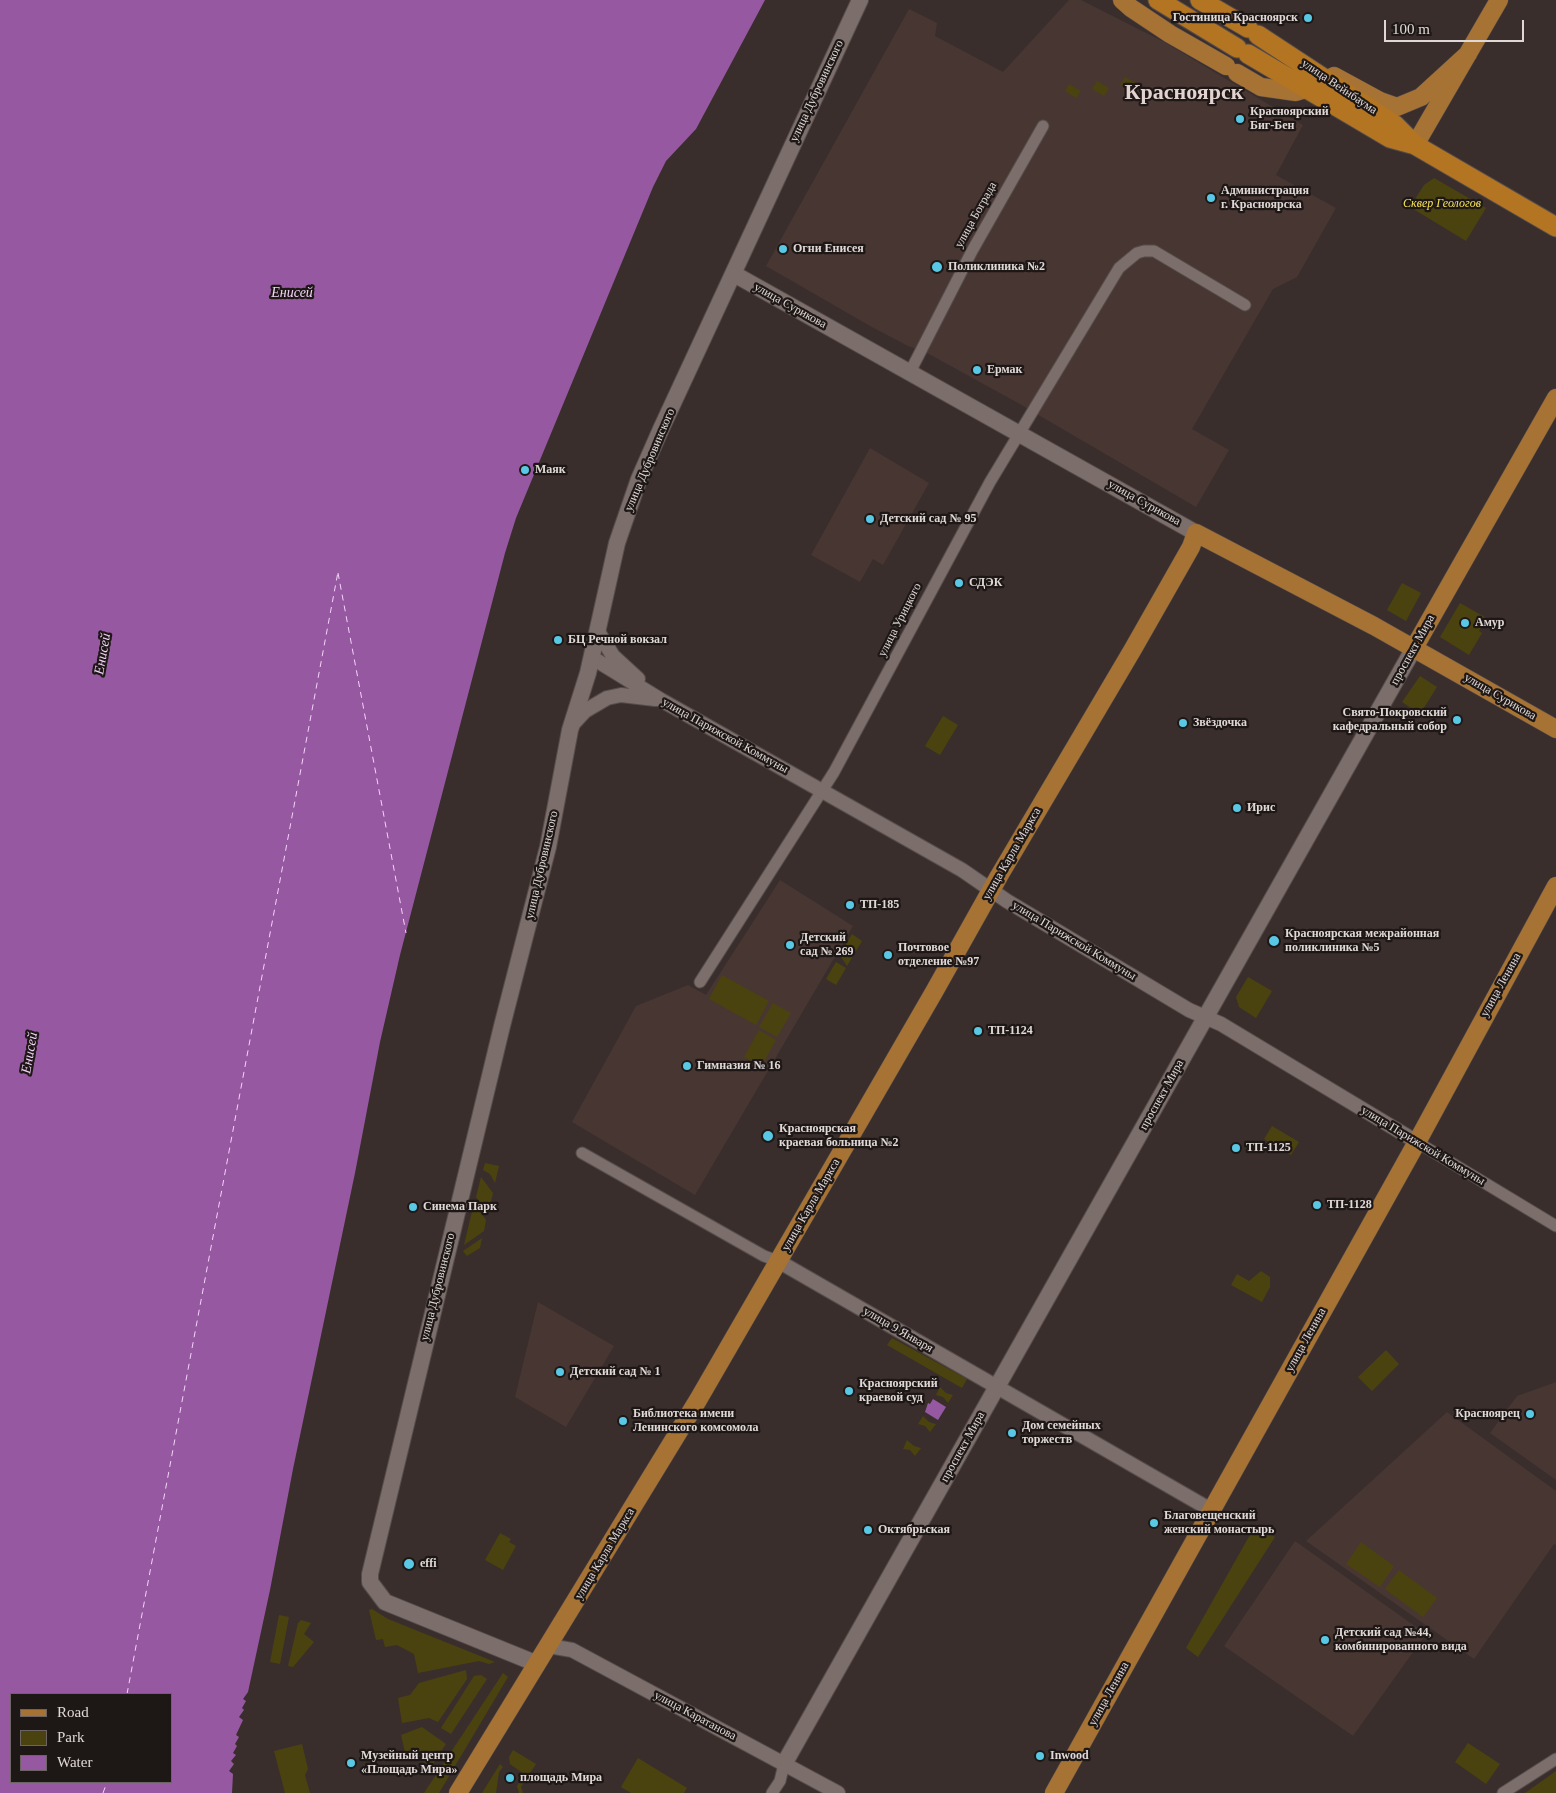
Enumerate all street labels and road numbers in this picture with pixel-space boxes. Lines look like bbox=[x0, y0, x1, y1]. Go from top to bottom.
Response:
street label: улица Дубровинского bbox=[787, 38, 847, 144]
street label: улица Вейнбаума bbox=[1298, 56, 1380, 118]
street label: улица Бограда bbox=[952, 179, 1000, 251]
street label: улица Сурикова bbox=[751, 280, 829, 332]
street label: улица Дубровинского bbox=[622, 406, 678, 514]
street label: улица Сурикова bbox=[1105, 477, 1183, 529]
street label: улица Урицкого bbox=[875, 581, 925, 659]
street label: проспект Мира bbox=[1388, 612, 1438, 688]
street label: улица Сурикова bbox=[1461, 671, 1539, 723]
street label: улица Парижской Коммуны bbox=[659, 695, 791, 777]
street label: улица Карла Маркса bbox=[980, 805, 1044, 903]
street label: улица Дубровинского bbox=[523, 810, 561, 920]
street label: улица Парижской Коммуны bbox=[1009, 898, 1139, 984]
street label: улица Ленина bbox=[1478, 951, 1524, 1019]
street label: проспект Мира bbox=[1137, 1057, 1187, 1133]
street label: улица Парижской Коммуны bbox=[1358, 1103, 1488, 1189]
street label: улица Карла Маркса bbox=[779, 1156, 843, 1254]
street label: улица Дубровинского bbox=[418, 1232, 458, 1342]
street label: улица 9 Января bbox=[860, 1304, 936, 1356]
street label: улица Ленина bbox=[1283, 1306, 1329, 1374]
street label: проспект Мира bbox=[938, 1409, 988, 1485]
street label: улица Карла Маркса bbox=[572, 1506, 638, 1602]
street label: улица Ленина bbox=[1086, 1660, 1132, 1728]
street label: улица Каратанова bbox=[652, 1688, 738, 1744]

